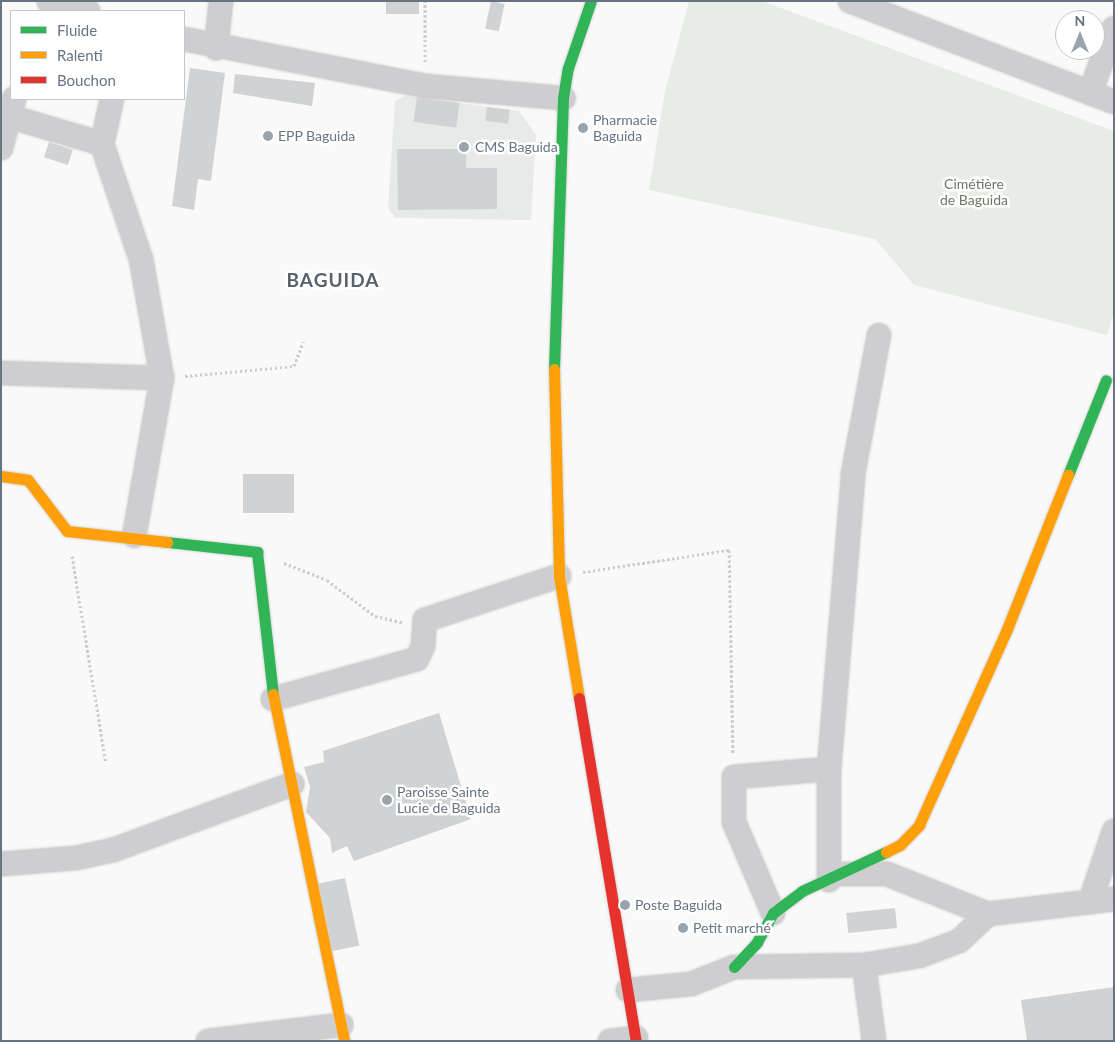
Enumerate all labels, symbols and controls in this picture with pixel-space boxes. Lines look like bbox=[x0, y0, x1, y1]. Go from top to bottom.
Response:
legend bbox=[10, 10, 185, 100]
north arrow bbox=[1055, 10, 1105, 60]
text: N bbox=[1075, 12, 1085, 29]
text: Fluide bbox=[57, 21, 97, 39]
text: Ralenti bbox=[57, 46, 103, 64]
text: Bouchon bbox=[57, 71, 116, 89]
place label: Pharmacie Baguida bbox=[593, 112, 657, 144]
marker: Pharmacie Baguida bbox=[577, 122, 589, 134]
place label: EPP Baguida bbox=[278, 128, 356, 144]
marker: EPP Baguida bbox=[262, 130, 274, 142]
place label: CMS Baguida bbox=[475, 139, 558, 155]
marker: CMS Baguida bbox=[457, 140, 471, 154]
park label: Cimétière de Baguida bbox=[940, 176, 1008, 208]
district label: BAGUIDA bbox=[286, 269, 380, 291]
place label: Paroisse Sainte Lucie de Baguida bbox=[397, 784, 501, 816]
marker: Paroisse Sainte Lucie de Baguida bbox=[381, 794, 393, 806]
place label: Poste Baguida bbox=[635, 897, 722, 913]
marker: Poste Baguida bbox=[619, 899, 631, 911]
place label: Petit marché bbox=[693, 920, 771, 936]
marker: Petit marché bbox=[677, 922, 689, 934]

